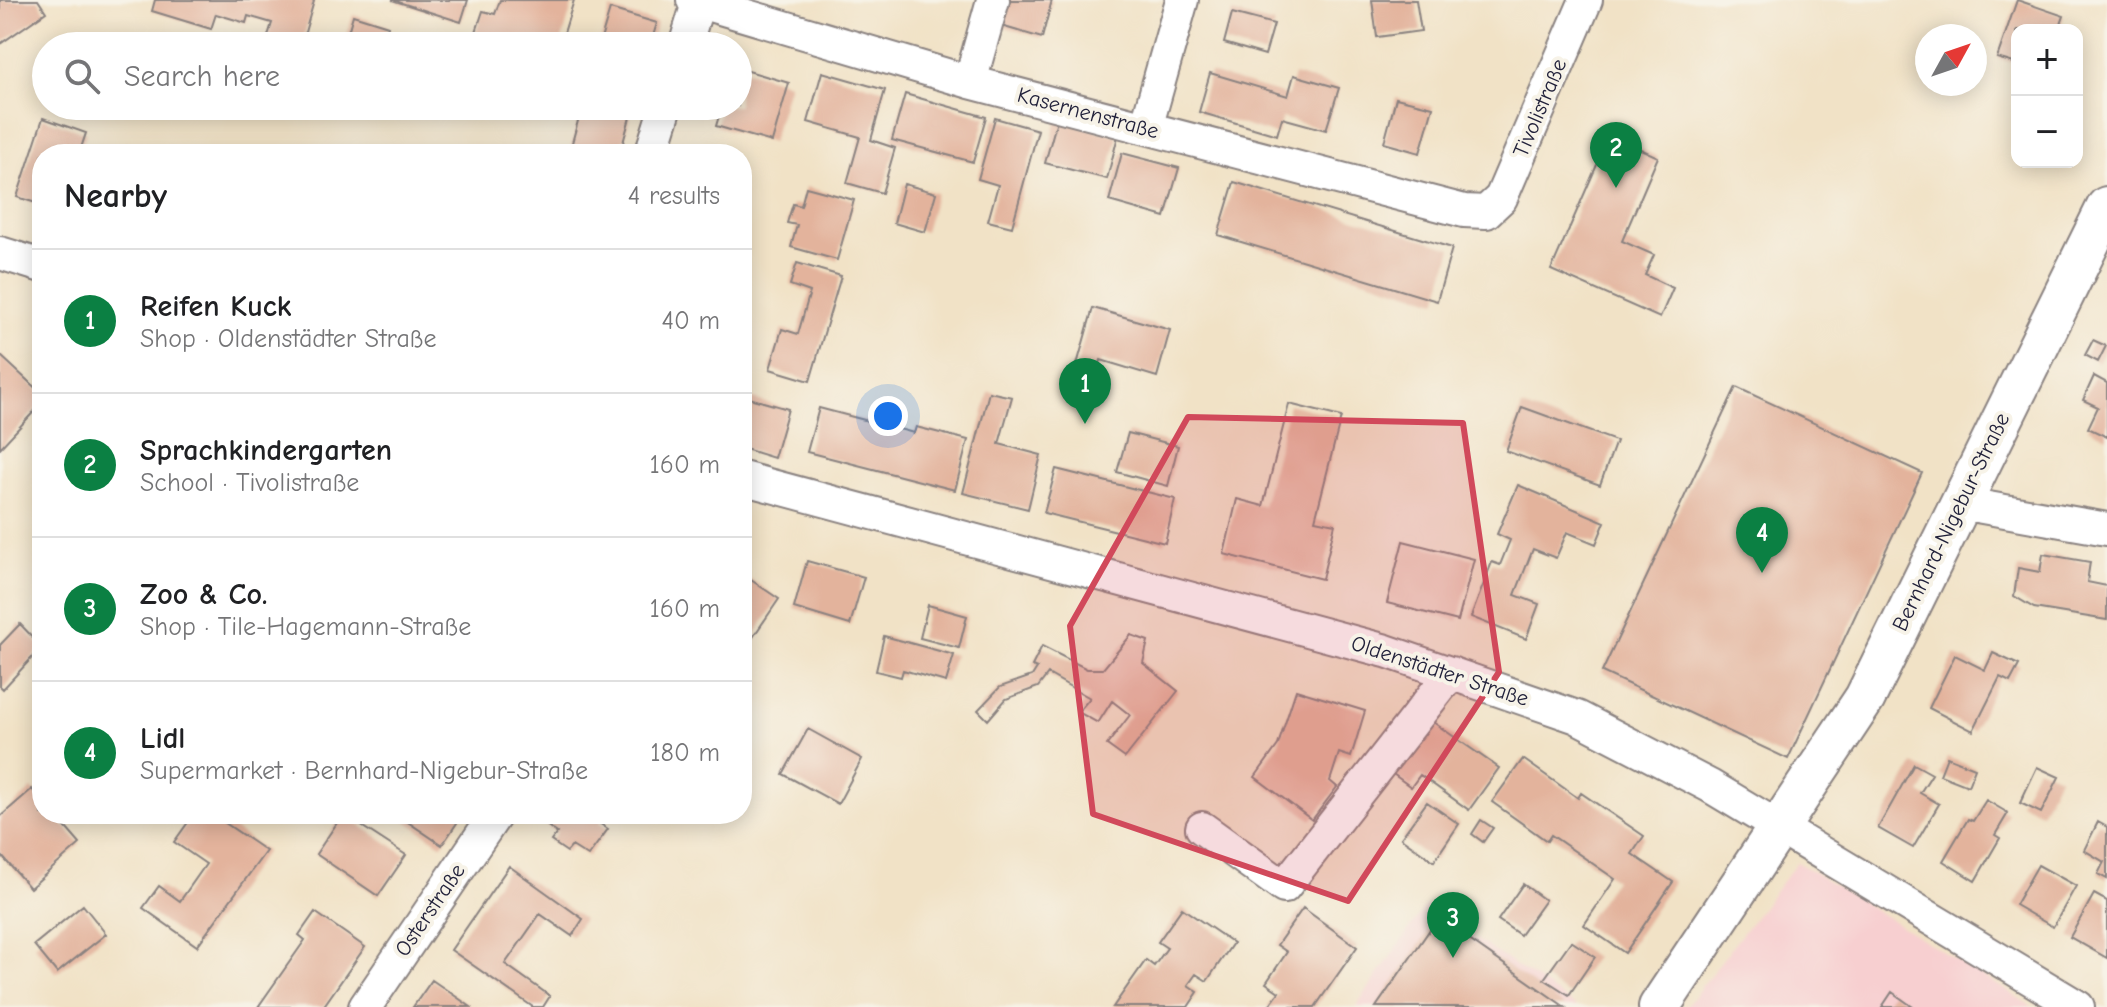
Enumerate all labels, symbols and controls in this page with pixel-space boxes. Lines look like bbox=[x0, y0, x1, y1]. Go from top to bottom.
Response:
north arrow bbox=[1915, 24, 1987, 96]
map controls bbox=[2011, 24, 2083, 168]
button: + bbox=[2011, 24, 2083, 96]
search box bbox=[32, 32, 752, 120]
icon: search bbox=[60, 54, 104, 98]
street label: Tivolistraße bbox=[1508, 55, 1572, 161]
text: Search here bbox=[124, 59, 280, 94]
street label: Kasernenstraße bbox=[1014, 82, 1162, 144]
button: − bbox=[2011, 96, 2083, 168]
pin: 2 bbox=[1590, 122, 1642, 188]
text: Nearby bbox=[64, 176, 167, 216]
text: 4 results bbox=[628, 181, 720, 211]
text: Reifen Kuck bbox=[140, 289, 291, 324]
text: 1 bbox=[85, 306, 95, 336]
text: 40 m bbox=[661, 306, 720, 336]
text: Shop · Oldenstädter Straße bbox=[140, 324, 437, 354]
pin: 1 bbox=[1059, 358, 1111, 424]
your location bbox=[868, 396, 908, 436]
street label: Bernhard-Nigebur-Straße bbox=[1887, 409, 2015, 635]
text: Sprachkindergarten bbox=[140, 433, 392, 468]
text: 2 bbox=[84, 450, 96, 480]
text: 160 m bbox=[650, 450, 720, 480]
text: School · Tivolistraße bbox=[140, 468, 359, 498]
pin: 4 bbox=[1736, 507, 1788, 573]
text: Zoo & Co. bbox=[140, 577, 267, 612]
text: 3 bbox=[84, 594, 96, 624]
text: 160 m bbox=[650, 594, 720, 624]
text: Shop · Tile-Hagemann-Straße bbox=[140, 612, 471, 642]
street label: Oldenstädter Straße bbox=[1348, 630, 1532, 712]
text: Lidl bbox=[140, 721, 185, 756]
text: 4 bbox=[84, 738, 96, 768]
text: 180 m bbox=[650, 738, 720, 768]
text: Supermarket · Bernhard-Nigebur-Straße bbox=[140, 756, 588, 786]
street label: Osterstraße bbox=[389, 859, 471, 961]
pin: 3 bbox=[1427, 892, 1479, 958]

